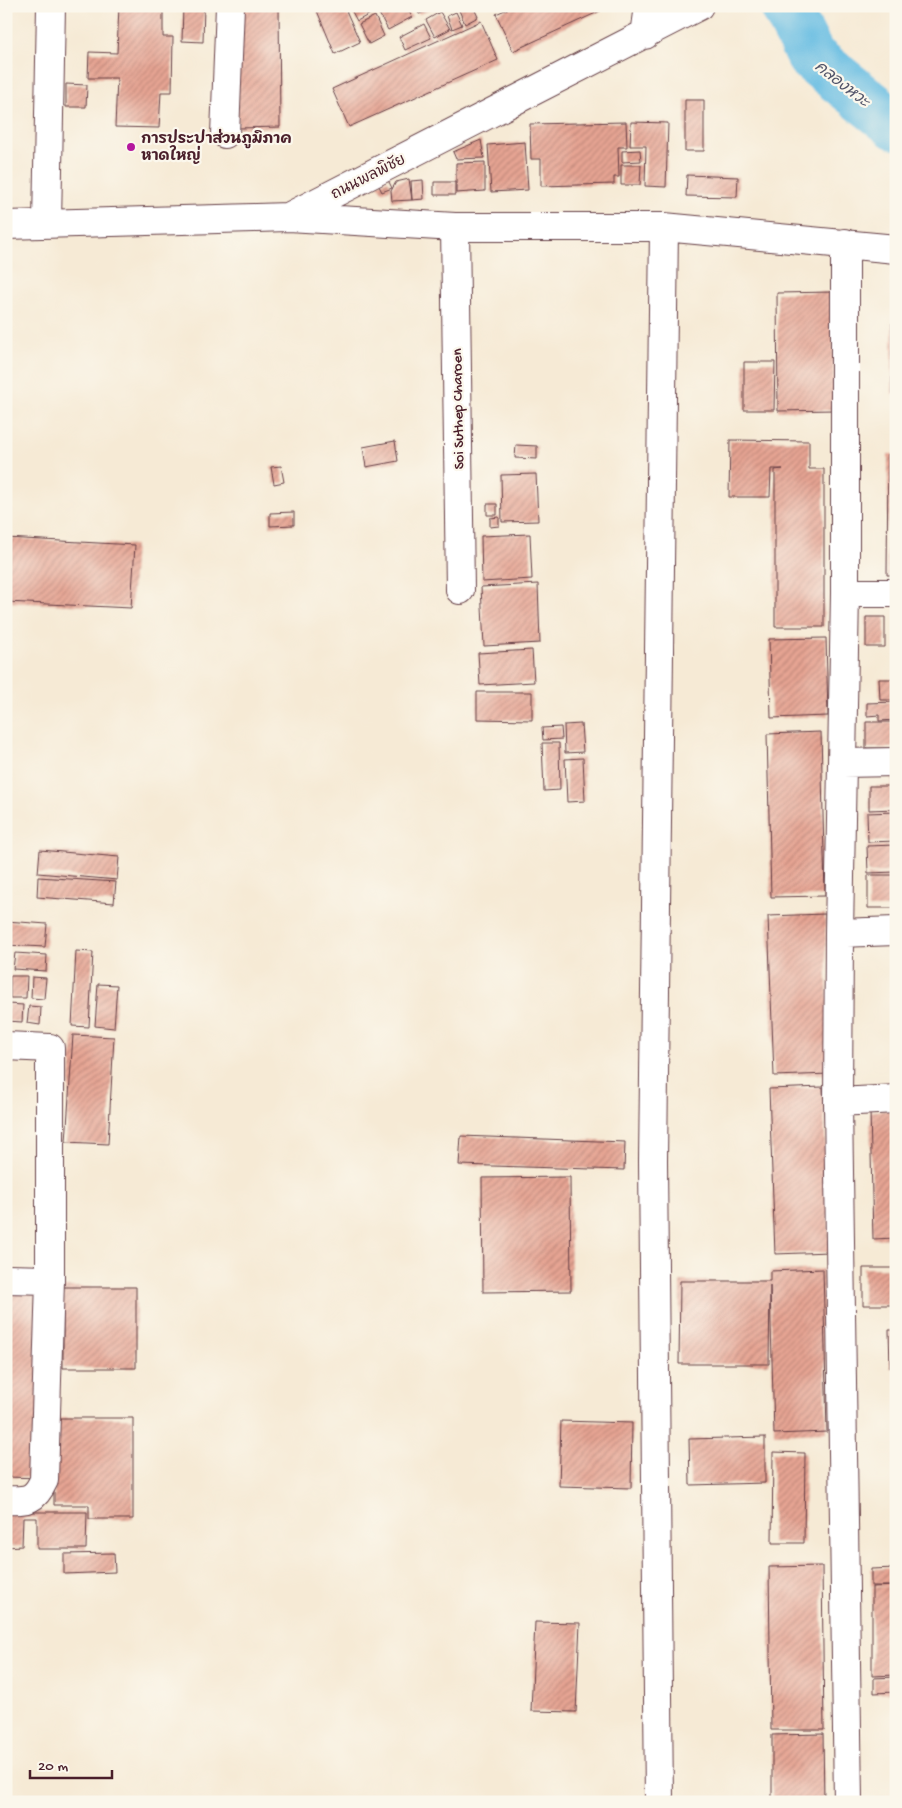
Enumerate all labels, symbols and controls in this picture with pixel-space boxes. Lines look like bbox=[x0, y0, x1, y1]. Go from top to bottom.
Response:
water label: คลองหวะ bbox=[810, 59, 873, 114]
place label: การประปาส่วนภูมิภาค หาดใหญ่ bbox=[141, 128, 292, 166]
marker: การประปาส่วนภูมิภาค หาดใหญ่ bbox=[125, 141, 137, 153]
street label: ถนนพลพิชัย bbox=[328, 150, 409, 204]
street label: Soi Suthep Charoen bbox=[449, 348, 469, 470]
scale bar bbox=[30, 1748, 112, 1780]
text: 20 m bbox=[38, 1758, 68, 1776]

